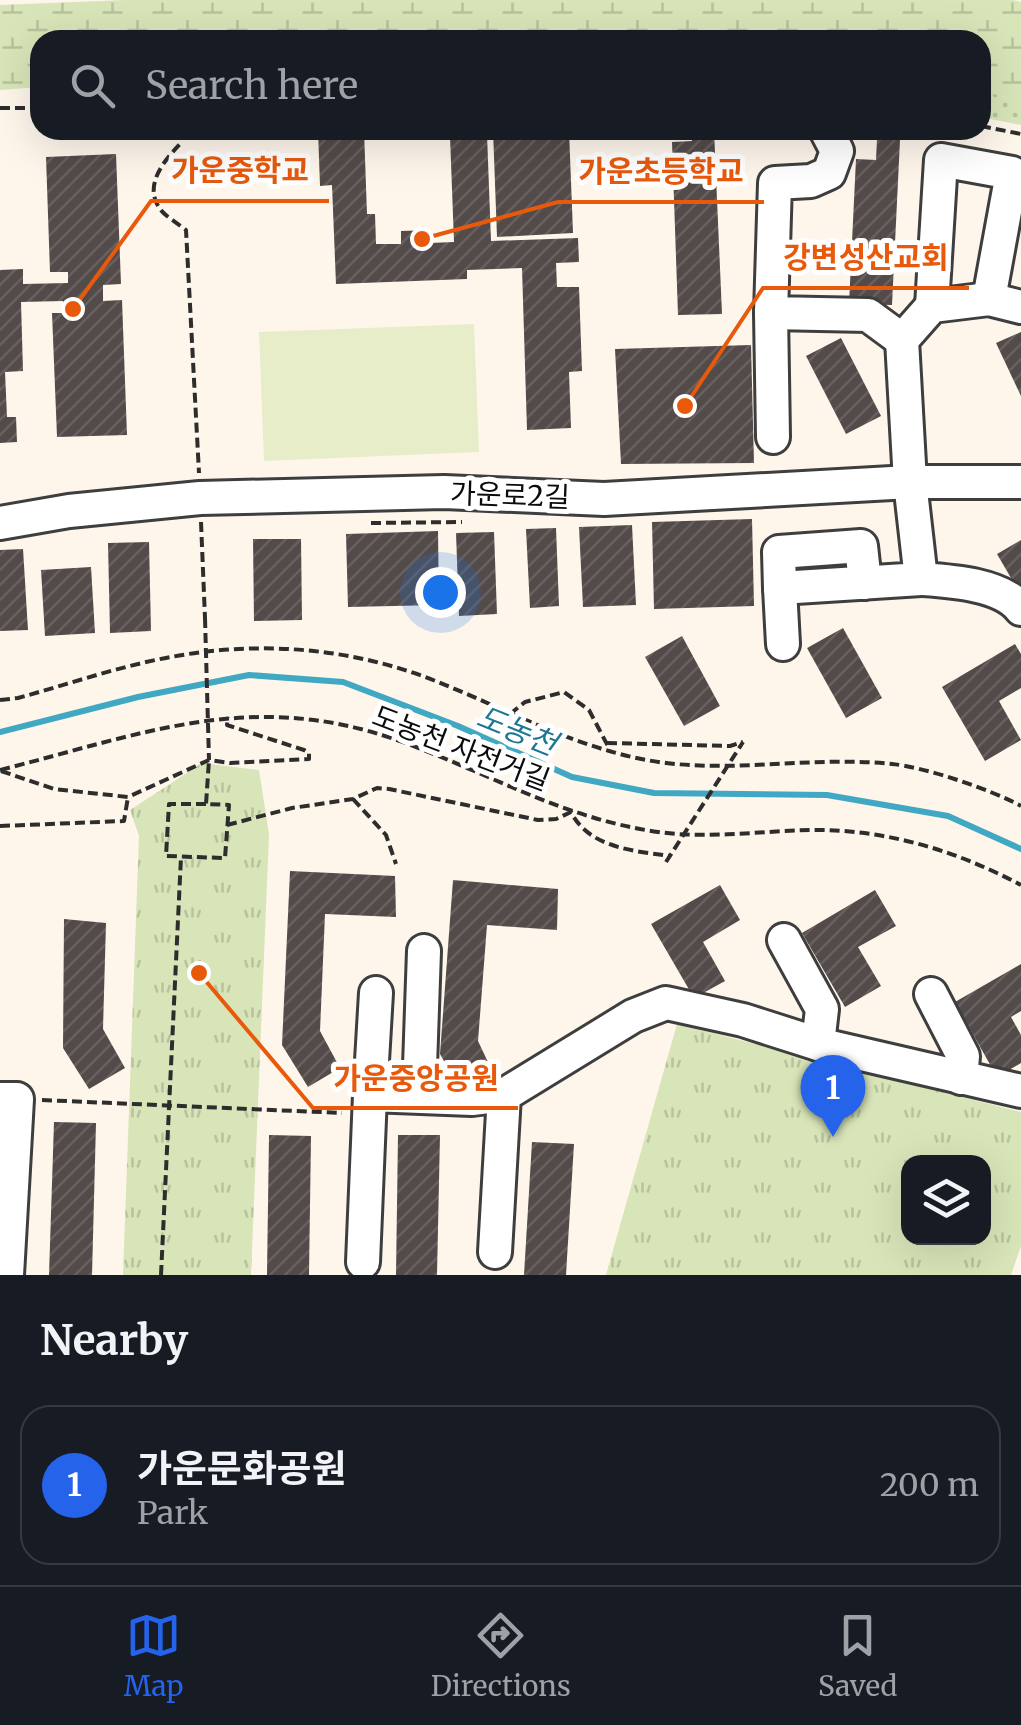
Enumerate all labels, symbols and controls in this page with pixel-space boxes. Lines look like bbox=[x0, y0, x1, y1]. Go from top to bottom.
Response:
search box bbox=[30, 30, 991, 140]
icon: search bbox=[65, 58, 120, 113]
text: Search here bbox=[145, 62, 358, 109]
callout: 가운중학교 bbox=[151, 141, 329, 201]
callout: 가운초등학교 bbox=[558, 142, 764, 202]
text: 가운중학교 bbox=[171, 151, 309, 189]
text: 가운초등학교 bbox=[578, 152, 744, 190]
callout: 강변성산교회 bbox=[763, 228, 969, 288]
text: 강변성산교회 bbox=[783, 238, 949, 276]
street label: 가운로2길 bbox=[450, 475, 570, 515]
your location bbox=[415, 567, 466, 618]
water label: 도농천 bbox=[471, 697, 566, 764]
street label: 도농천 자전거길 bbox=[367, 698, 555, 798]
callout: 가운중앙공원 bbox=[313, 1048, 518, 1108]
pin: 1 bbox=[800, 1054, 866, 1137]
text: 가운중앙공원 bbox=[333, 1059, 499, 1097]
map controls bbox=[901, 1155, 991, 1245]
button: layers bbox=[901, 1155, 991, 1245]
text: Nearby bbox=[40, 1314, 188, 1366]
text: 가운문화공원 bbox=[137, 1445, 347, 1492]
text: 1 bbox=[67, 1465, 82, 1505]
text: 200 m bbox=[880, 1465, 979, 1505]
text: Park bbox=[137, 1493, 208, 1533]
tab: Map bbox=[124, 1608, 183, 1704]
tab: Directions bbox=[431, 1608, 571, 1704]
tab: Saved bbox=[818, 1608, 897, 1704]

